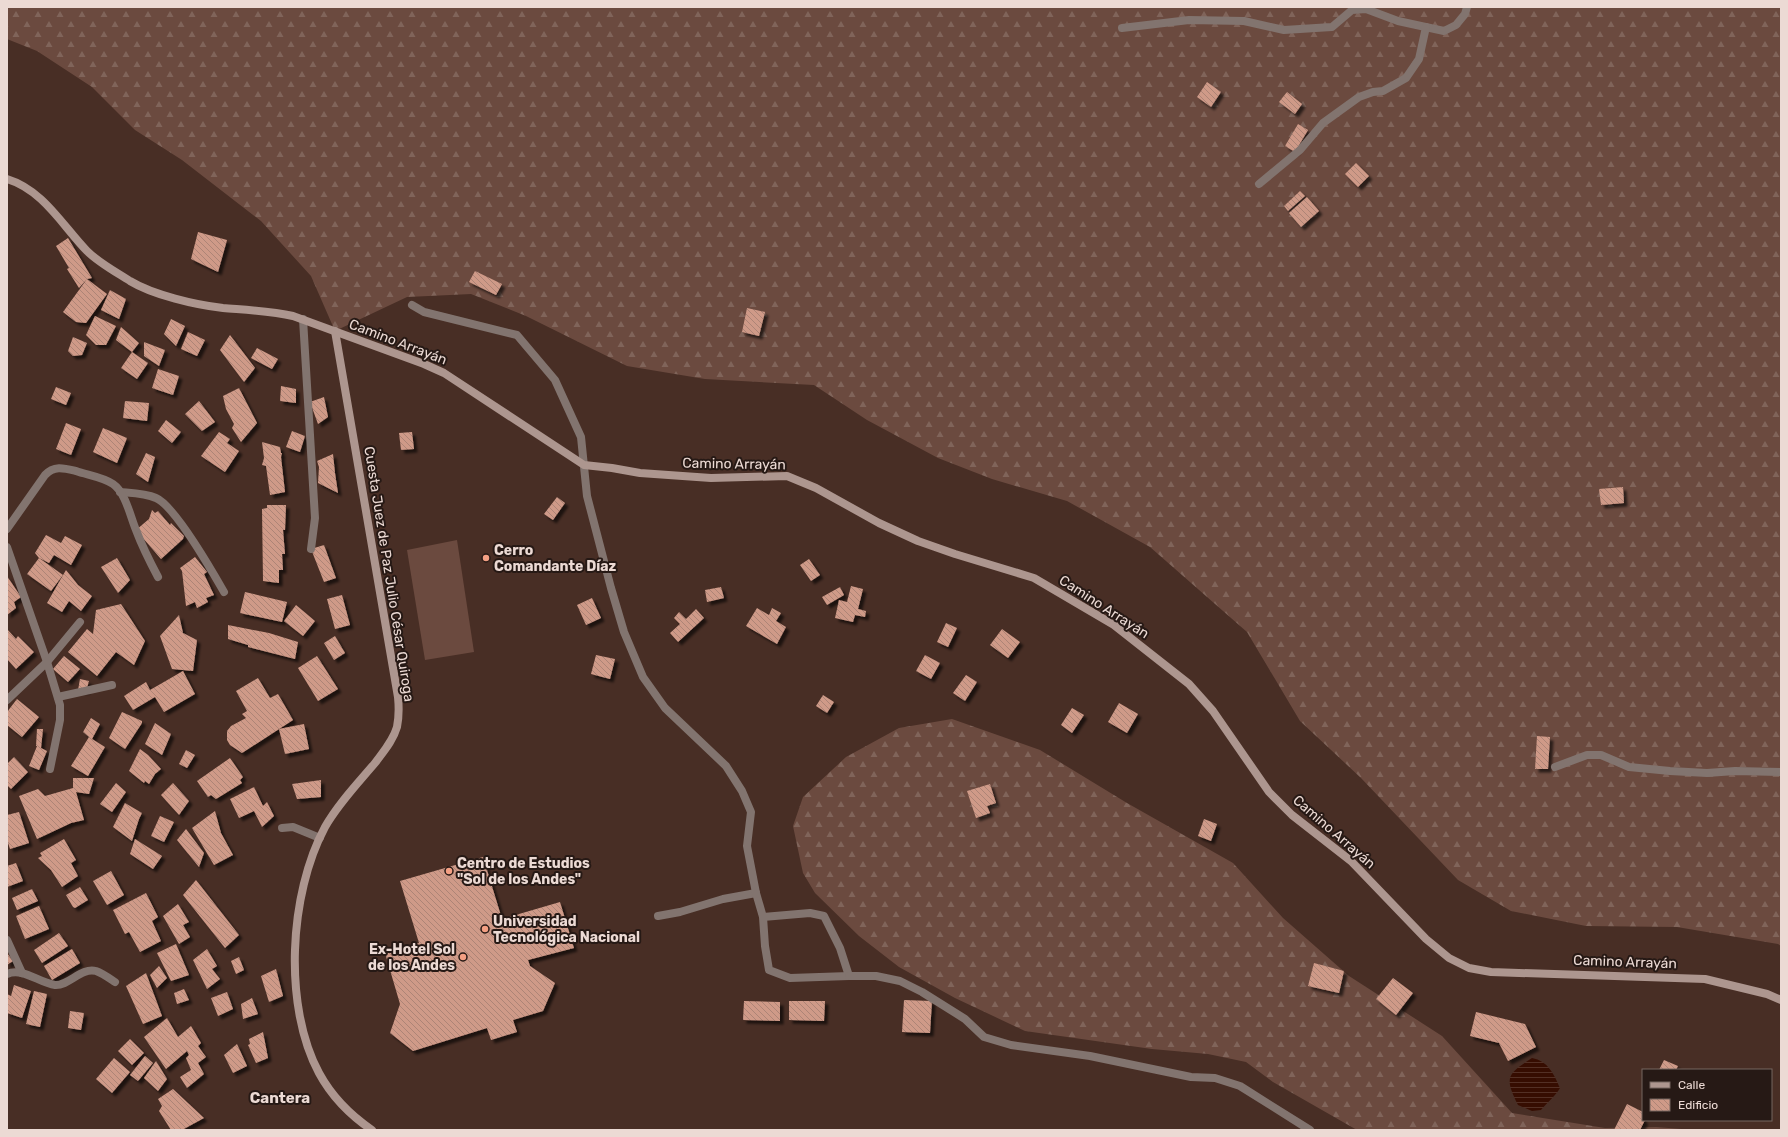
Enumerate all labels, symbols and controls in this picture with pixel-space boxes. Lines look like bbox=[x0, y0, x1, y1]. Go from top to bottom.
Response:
street label: Camino Arrayán bbox=[347, 315, 449, 369]
street label: Cuesta Juez de Paz Julio César Quiroga bbox=[360, 445, 418, 703]
street label: Camino Arrayán bbox=[682, 455, 786, 473]
place label: Cerro Comandante Díaz bbox=[494, 542, 617, 575]
marker: Cerro Comandante Díaz bbox=[481, 553, 491, 563]
street label: Camino Arrayán bbox=[1056, 572, 1152, 642]
street label: Camino Arrayán bbox=[1289, 792, 1379, 872]
place label: Centro de Estudios "Sol de los Andes" bbox=[457, 855, 590, 888]
marker: Centro de Estudios "Sol de los Andes" bbox=[444, 866, 454, 876]
place label: Universidad Tecnológica Nacional bbox=[493, 913, 640, 946]
marker: Universidad Tecnológica Nacional bbox=[480, 924, 490, 934]
place label: Ex-Hotel Sol de los Andes bbox=[368, 941, 455, 974]
marker: Ex-Hotel Sol de los Andes bbox=[458, 952, 468, 962]
street label: Camino Arrayán bbox=[1573, 952, 1677, 972]
legend bbox=[1642, 1069, 1772, 1121]
text: Calle bbox=[1678, 1078, 1705, 1092]
district label: Cantera bbox=[250, 1089, 310, 1107]
text: Edificio bbox=[1678, 1098, 1718, 1112]

